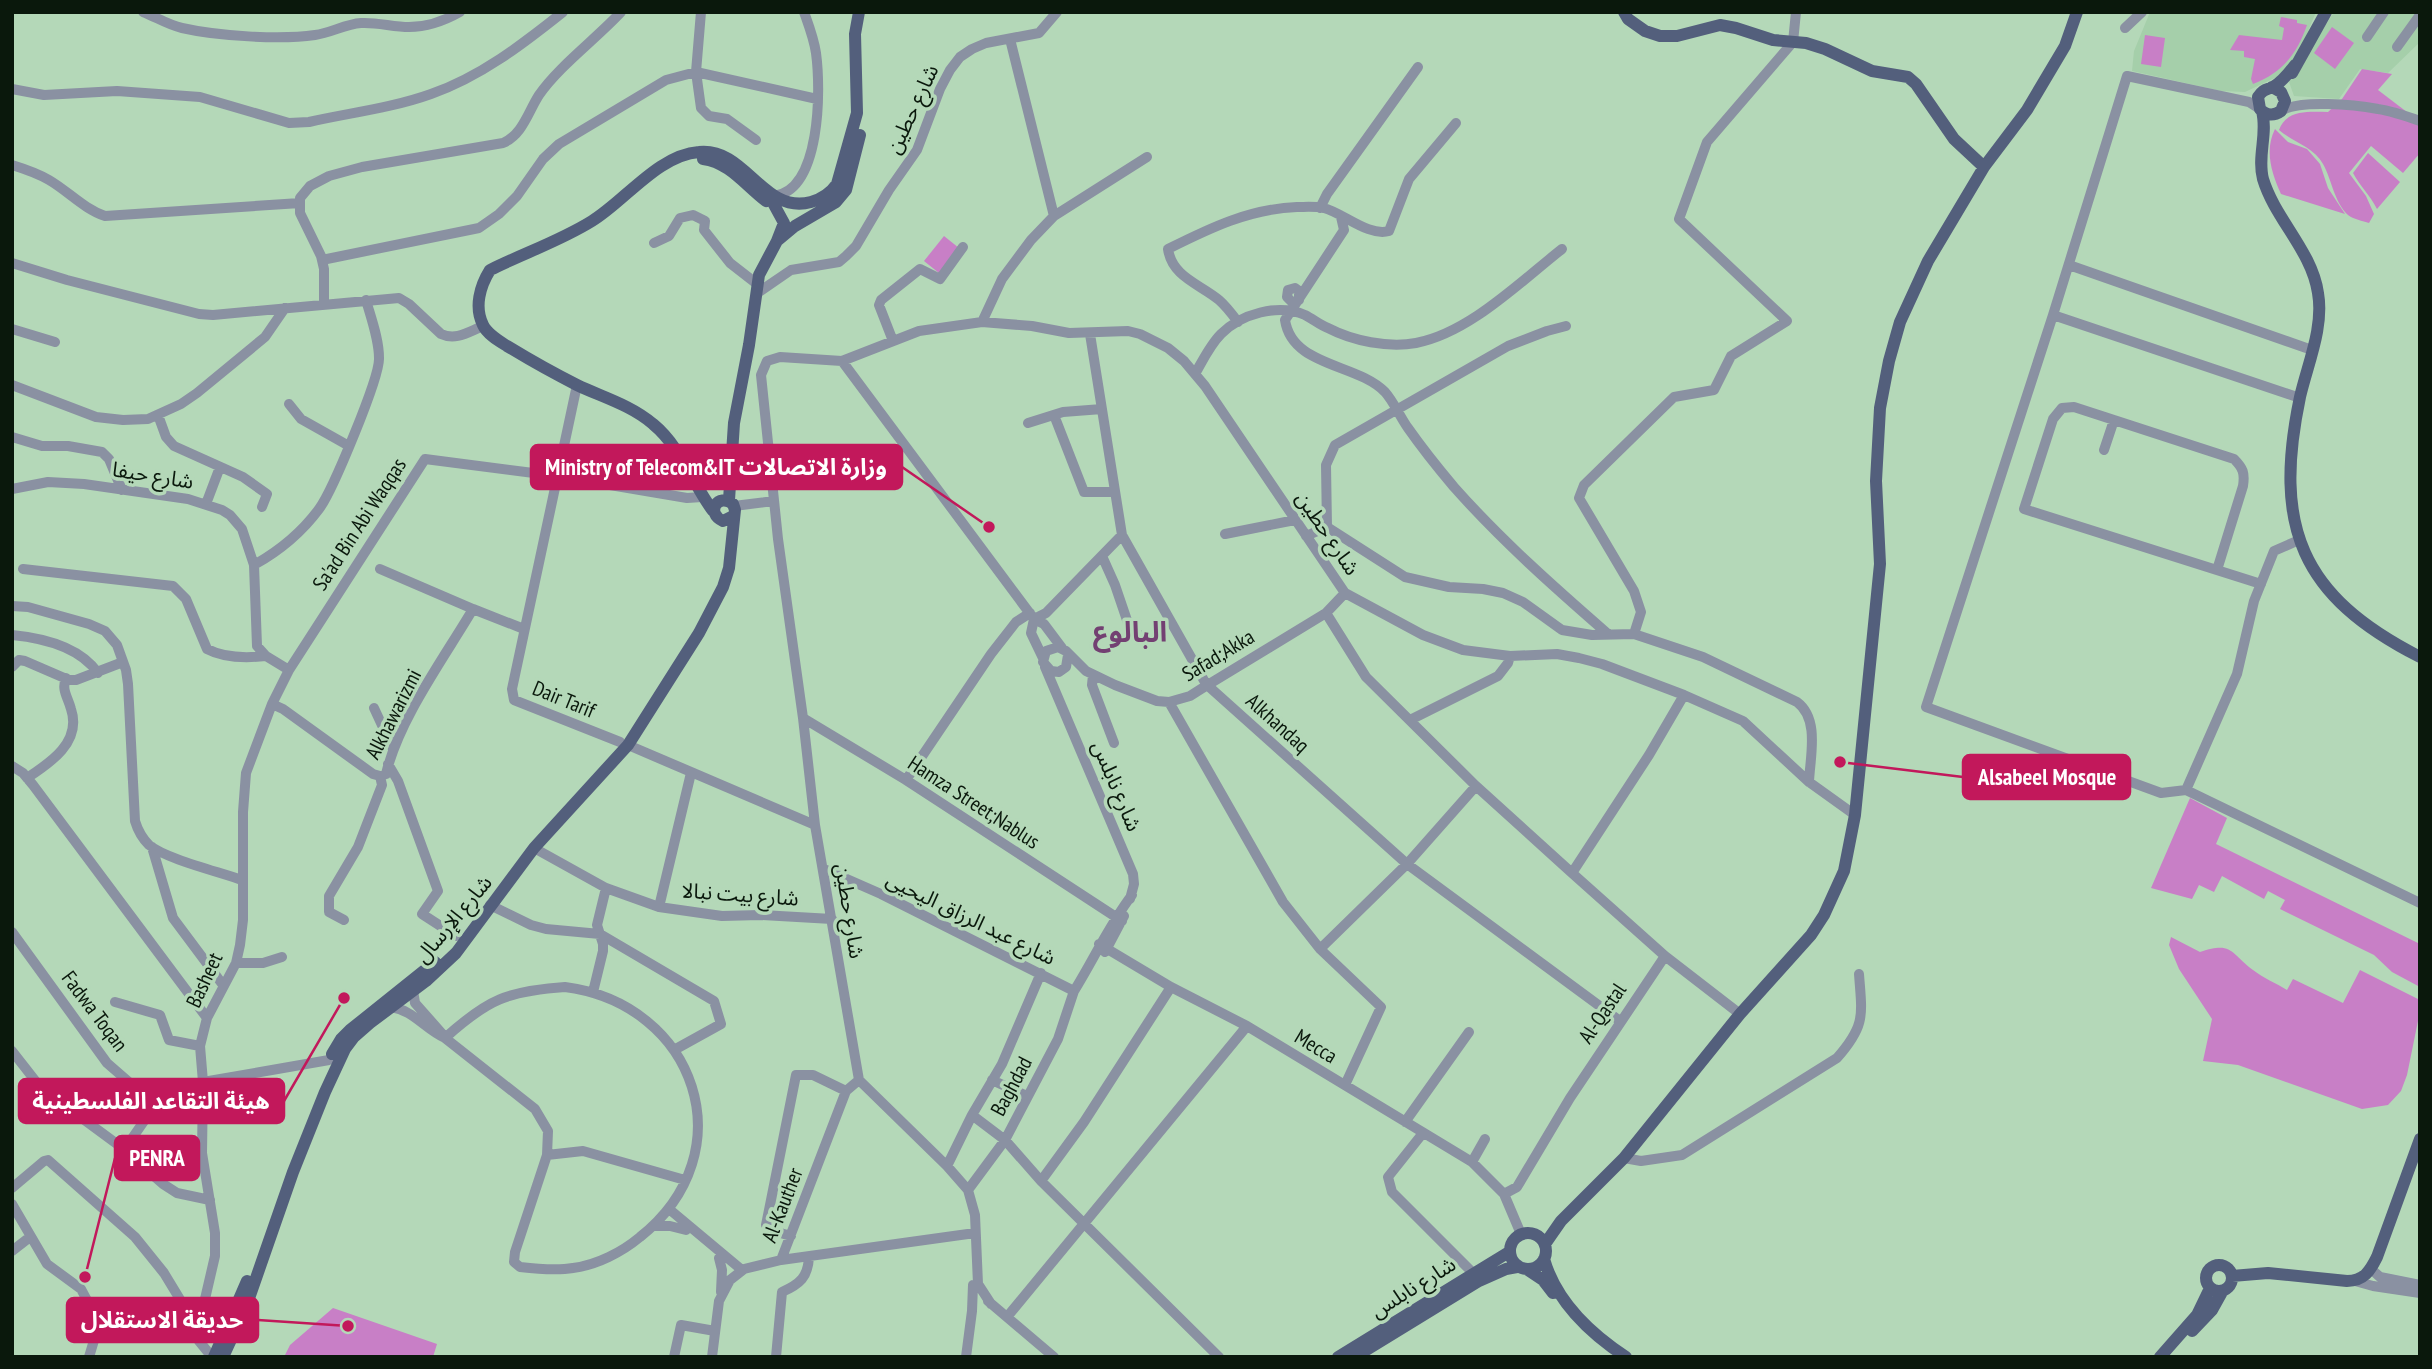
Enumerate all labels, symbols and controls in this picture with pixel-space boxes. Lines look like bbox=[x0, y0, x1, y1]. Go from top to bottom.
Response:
street label: شارع حطين bbox=[880, 60, 946, 159]
callout: Ministry of Telecom&IT وزارة الاتصالات bbox=[531, 445, 902, 489]
text: Ministry of Telecom&IT وزارة الاتصالات bbox=[545, 452, 887, 481]
street label: Sa'ad Bin Abi Waqqas bbox=[306, 453, 412, 595]
street label: شارع حيفا bbox=[110, 455, 196, 497]
street label: شارع حطين bbox=[1288, 486, 1366, 581]
district label: البالوع bbox=[1093, 613, 1167, 653]
street label: Safad;Akka bbox=[1177, 623, 1259, 687]
street label: Alkhawarizmi bbox=[359, 664, 427, 764]
street label: Dair Tarif bbox=[529, 674, 600, 724]
street label: Alkhandaq bbox=[1241, 687, 1315, 759]
street label: شارع نابلس bbox=[1084, 737, 1148, 836]
street label: Hamza Street;Nablus bbox=[903, 749, 1045, 855]
callout: Alsabeel Mosque bbox=[1963, 755, 2130, 799]
text: Alsabeel Mosque bbox=[1977, 762, 2116, 791]
street label: شارع حطين bbox=[827, 862, 871, 961]
street label: شارع عبد الرزاق اليحيى bbox=[881, 865, 1060, 973]
street label: شارع الإرسال bbox=[408, 869, 499, 970]
street label: شارع بيت نبالا bbox=[680, 876, 800, 914]
street label: Basheet bbox=[180, 948, 228, 1012]
street label: Fadwa Toqan bbox=[56, 965, 134, 1057]
street label: Al-Qastal bbox=[1572, 978, 1632, 1048]
street label: Mecca bbox=[1290, 1023, 1342, 1069]
street label: Baghdad bbox=[984, 1052, 1038, 1120]
callout: هيئة التقاعد الفلسطينية bbox=[19, 1079, 284, 1123]
text: هيئة التقاعد الفلسطينية bbox=[32, 1086, 270, 1115]
callout: PENRA bbox=[115, 1136, 199, 1180]
text: PENRA bbox=[129, 1143, 185, 1172]
street label: Al-Kauther bbox=[755, 1164, 809, 1246]
street label: شارع نابلس bbox=[1365, 1250, 1462, 1326]
callout: حديقة الاستقلال bbox=[67, 1298, 258, 1342]
text: حديقة الاستقلال bbox=[81, 1305, 243, 1334]

